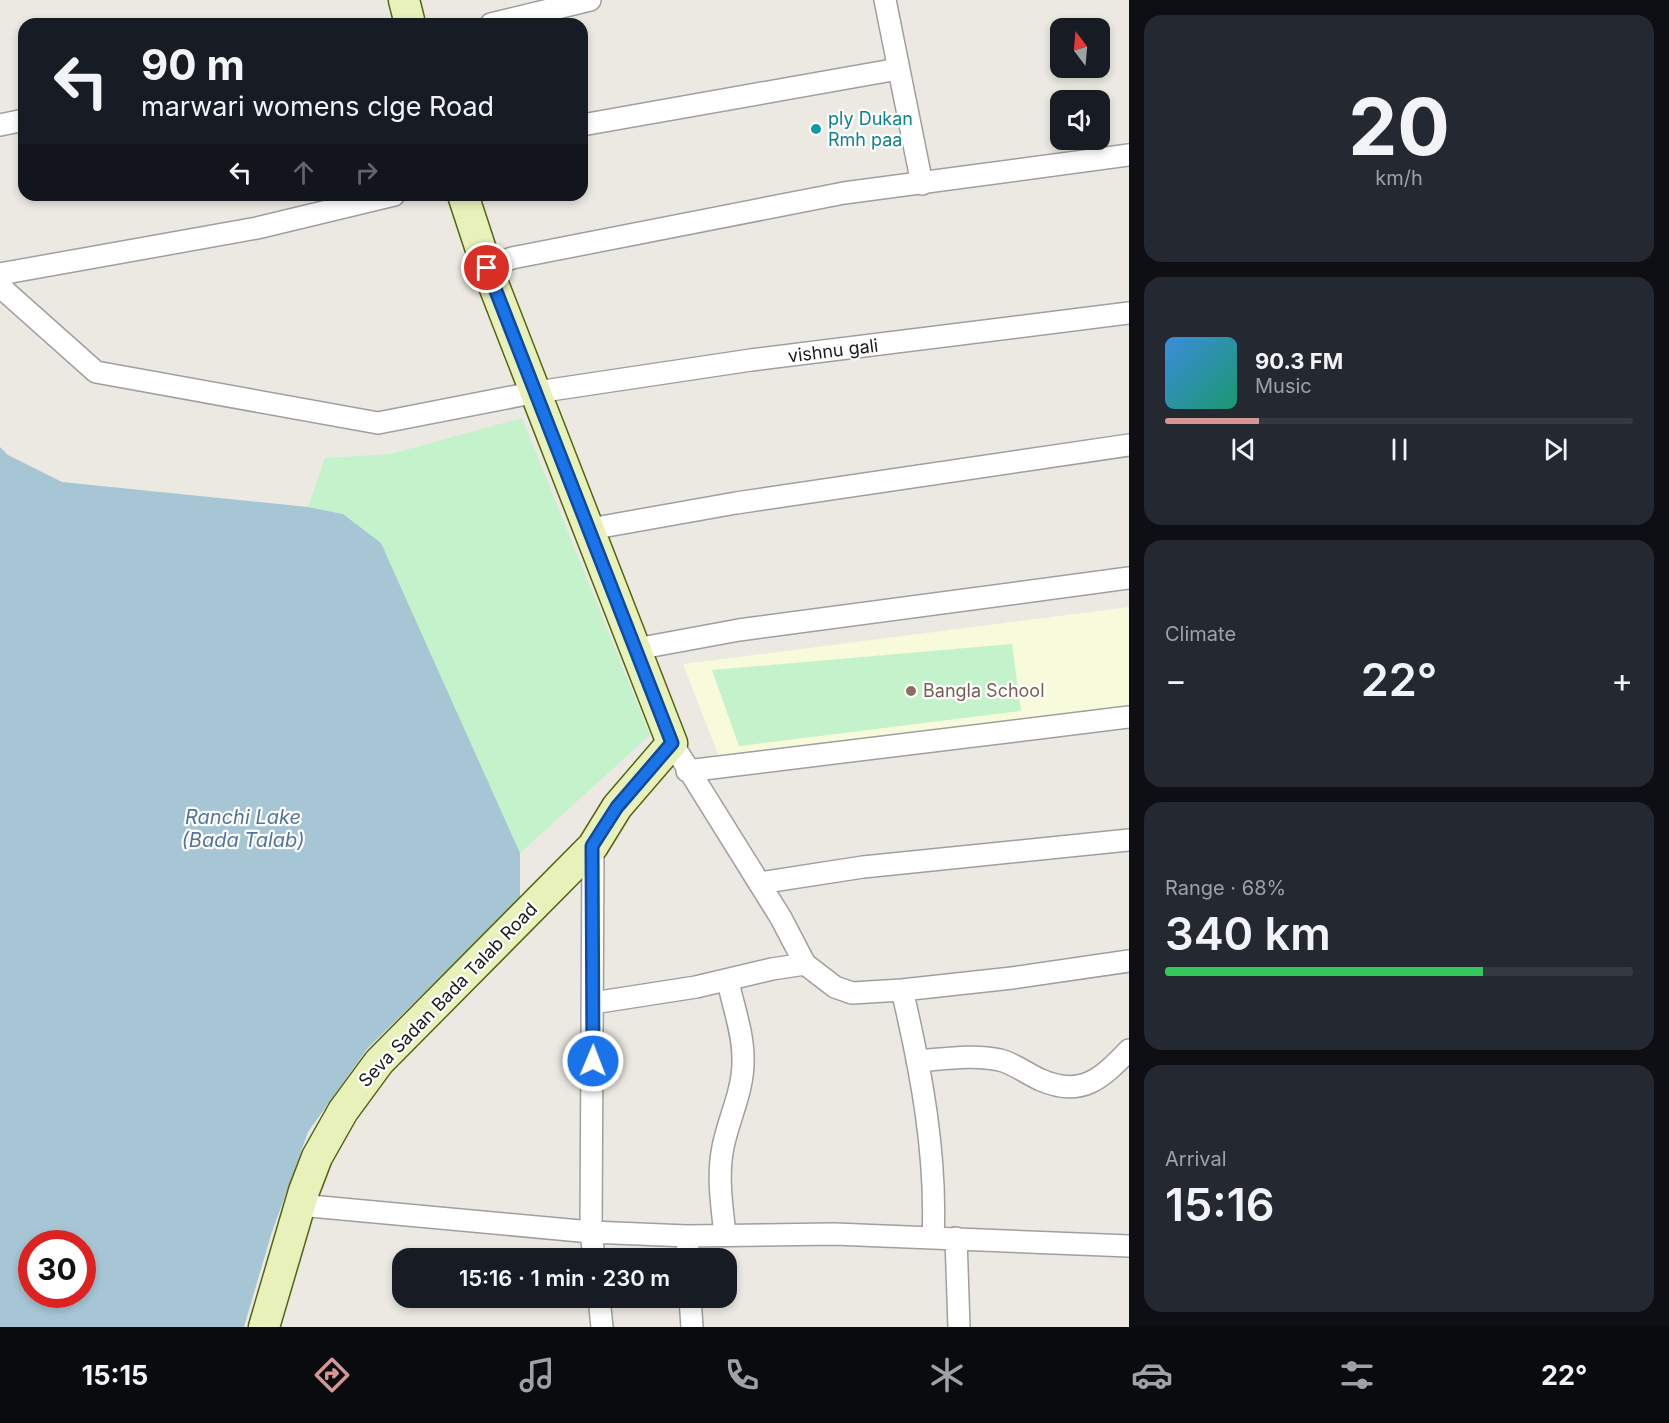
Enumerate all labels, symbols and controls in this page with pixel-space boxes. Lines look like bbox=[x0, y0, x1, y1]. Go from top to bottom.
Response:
north arrow bbox=[1050, 18, 1110, 78]
map controls bbox=[1050, 18, 1110, 150]
text: 90 m bbox=[141, 39, 245, 90]
icon: left bbox=[42, 42, 120, 120]
text: 20 bbox=[1348, 79, 1450, 174]
text: marwari womens clge Road bbox=[141, 90, 494, 123]
button: sound bbox=[1050, 90, 1110, 150]
place label: ply Dukan Rmh paa bbox=[828, 108, 913, 150]
marker: ply Dukan Rmh paa bbox=[809, 122, 823, 136]
icon: left bbox=[224, 156, 257, 189]
icon: ahead bbox=[287, 156, 320, 189]
icon: right bbox=[350, 156, 383, 189]
text: km/h bbox=[1375, 166, 1423, 190]
pin bbox=[461, 242, 512, 293]
icon: arrive bbox=[470, 251, 503, 284]
street label: vishnu gali bbox=[787, 335, 879, 366]
text: 90.3 FM bbox=[1255, 348, 1343, 374]
text: Music bbox=[1255, 374, 1312, 398]
icon: previous bbox=[1227, 433, 1260, 466]
icon: pause bbox=[1383, 433, 1416, 466]
icon: next bbox=[1539, 433, 1572, 466]
text: Climate bbox=[1165, 622, 1236, 646]
text: 22° bbox=[1361, 652, 1437, 707]
text: − bbox=[1165, 660, 1187, 700]
text: + bbox=[1611, 660, 1633, 700]
place label: Bangla School bbox=[923, 680, 1045, 701]
marker: Bangla School bbox=[904, 684, 918, 698]
water label: Ranchi Lake (Bada Talab) bbox=[182, 805, 304, 852]
text: Range · 68% bbox=[1165, 876, 1286, 900]
street label: Seva Sadan Bada Talab Road bbox=[354, 898, 541, 1091]
text: 340 km bbox=[1165, 906, 1331, 961]
position arrow bbox=[561, 1029, 625, 1093]
text: Arrival bbox=[1165, 1147, 1227, 1171]
text: 15:16 bbox=[1165, 1177, 1275, 1232]
speed limit sign: 30 bbox=[18, 1230, 96, 1308]
text: 15:16 · 1 min · 230 m bbox=[459, 1265, 670, 1291]
icon: directions bbox=[311, 1354, 353, 1396]
icon: music bbox=[516, 1354, 558, 1396]
icon: phone bbox=[721, 1354, 763, 1396]
icon: climate bbox=[926, 1354, 968, 1396]
icon: car bbox=[1131, 1354, 1173, 1396]
icon: filters bbox=[1336, 1354, 1378, 1396]
text: 15:15 bbox=[81, 1359, 148, 1392]
text: 22° bbox=[1541, 1359, 1588, 1392]

